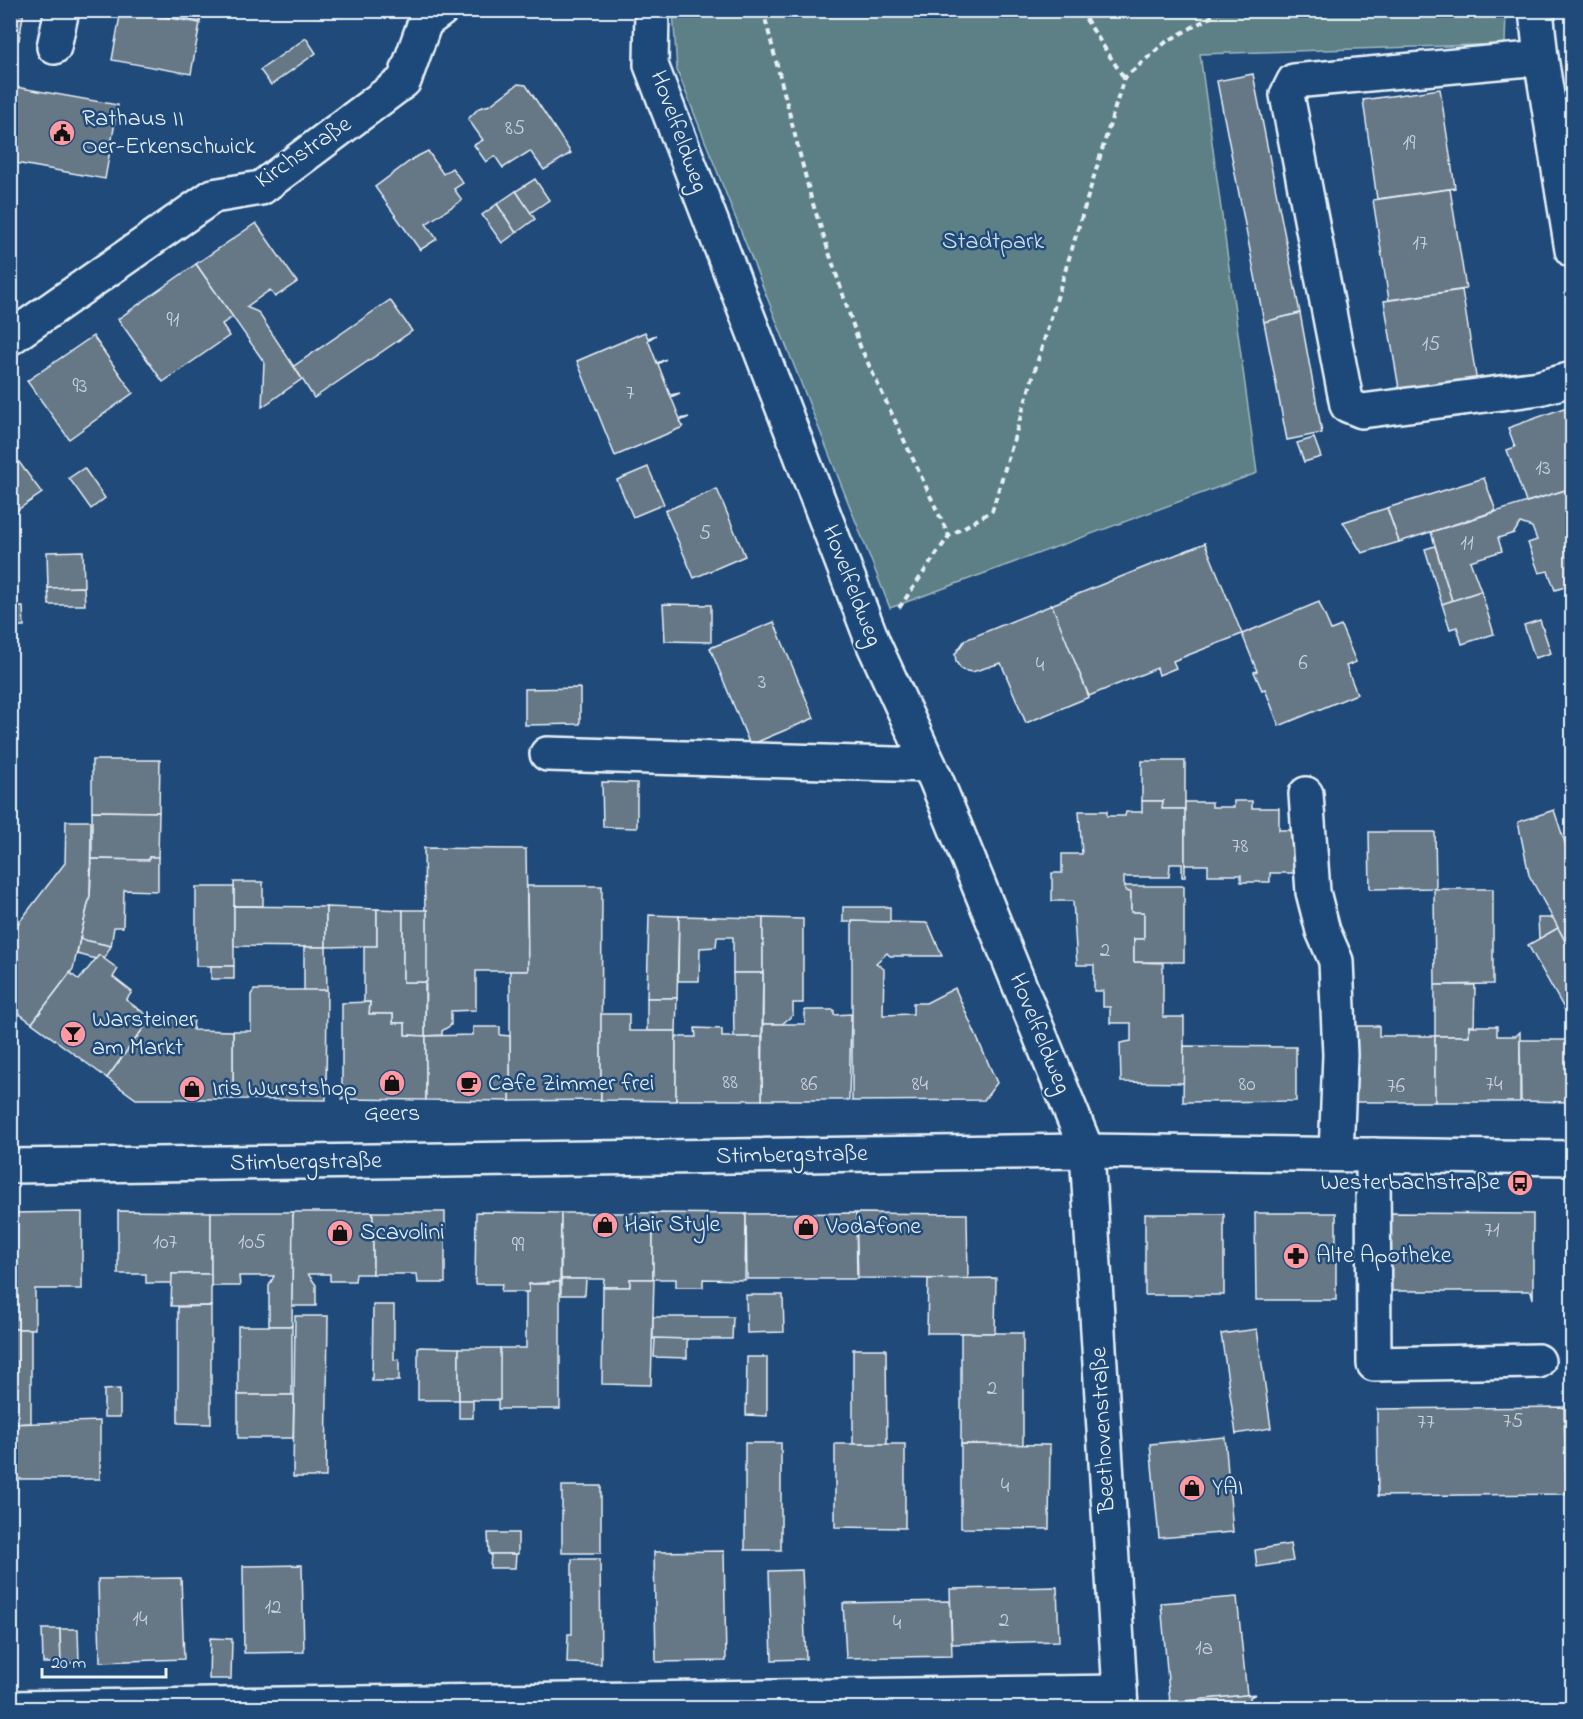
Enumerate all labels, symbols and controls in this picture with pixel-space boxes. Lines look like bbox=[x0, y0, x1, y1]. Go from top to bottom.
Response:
street label: Hovelfeldweg bbox=[640, 66, 716, 198]
place label: Rathaus II Oer-Erkenschwick bbox=[82, 102, 256, 165]
street label: Kirchstraße bbox=[249, 108, 359, 198]
house number: 85 bbox=[505, 114, 525, 144]
public building icon: Rathaus II Oer-Erkenschwick bbox=[47, 118, 77, 148]
house number: 19 bbox=[1403, 129, 1416, 159]
park label: Stadtpark bbox=[942, 225, 1044, 260]
house number: 17 bbox=[1412, 229, 1428, 259]
house number: 91 bbox=[167, 306, 180, 336]
house number: 15 bbox=[1422, 330, 1440, 360]
house number: 93 bbox=[73, 372, 88, 402]
house number: 7 bbox=[626, 379, 635, 409]
house number: 13 bbox=[1535, 454, 1551, 484]
house number: 5 bbox=[699, 519, 711, 549]
street label: Hovelfeldweg bbox=[812, 520, 890, 652]
house number: 11 bbox=[1460, 529, 1474, 559]
house number: 6 bbox=[1298, 649, 1308, 679]
house number: 4 bbox=[1036, 651, 1045, 681]
house number: 3 bbox=[758, 668, 766, 698]
house number: 78 bbox=[1232, 832, 1248, 862]
house number: 2 bbox=[1100, 936, 1110, 966]
street label: Hovelfeldweg bbox=[999, 968, 1079, 1100]
place label: Warsteiner am Markt bbox=[92, 1003, 197, 1066]
bar icon: Warsteiner am Markt bbox=[58, 1019, 88, 1049]
place label: Cafe Zimmer frei bbox=[488, 1067, 654, 1102]
shop icon: Geers bbox=[377, 1068, 407, 1098]
house number: 88 bbox=[722, 1068, 738, 1098]
cafe icon: Cafe Zimmer frei bbox=[454, 1069, 484, 1099]
house number: 86 bbox=[800, 1070, 818, 1100]
house number: 84 bbox=[912, 1070, 929, 1100]
house number: 80 bbox=[1239, 1070, 1255, 1100]
house number: 74 bbox=[1485, 1070, 1503, 1100]
place label: Iris Wurstshop bbox=[212, 1072, 357, 1107]
house number: 76 bbox=[1387, 1072, 1405, 1102]
shop icon: Iris Wurstshop bbox=[177, 1074, 207, 1104]
place label: Geers bbox=[364, 1097, 420, 1132]
street label: Stimbergstraße bbox=[716, 1137, 869, 1175]
street label: Stimbergstraße bbox=[230, 1144, 383, 1182]
place label: Westerbachstraße bbox=[1321, 1166, 1500, 1201]
bus stop icon: Westerbachstraße bbox=[1505, 1168, 1535, 1198]
place label: Hair Style bbox=[624, 1208, 721, 1244]
shop icon: Hair Style bbox=[590, 1210, 620, 1240]
place label: Vodafone bbox=[825, 1210, 921, 1245]
shop icon: Vodafone bbox=[791, 1212, 821, 1242]
place label: Scavolini bbox=[360, 1216, 445, 1251]
house number: 71 bbox=[1484, 1216, 1500, 1246]
shop icon: Scavolini bbox=[325, 1218, 355, 1248]
house number: 107 bbox=[153, 1228, 178, 1258]
house number: 105 bbox=[238, 1228, 266, 1258]
house number: 99 bbox=[512, 1231, 525, 1261]
place label: Alte Apotheke bbox=[1316, 1239, 1452, 1274]
pharmacy icon: Alte Apotheke bbox=[1281, 1241, 1311, 1271]
street label: Beethovenstraße bbox=[1082, 1346, 1126, 1515]
house number: 2 bbox=[987, 1374, 997, 1404]
house number: 75 bbox=[1503, 1407, 1523, 1437]
house number: 77 bbox=[1417, 1408, 1435, 1438]
place label: YAI bbox=[1212, 1471, 1243, 1506]
house number: 4 bbox=[1001, 1472, 1010, 1502]
shop icon: YAI bbox=[1177, 1473, 1207, 1503]
house number: 12 bbox=[264, 1593, 282, 1623]
house number: 14 bbox=[132, 1605, 148, 1635]
house number: 2 bbox=[999, 1606, 1009, 1636]
house number: 4 bbox=[893, 1609, 902, 1639]
house number: 1a bbox=[1195, 1634, 1213, 1664]
scale bar bbox=[42, 1641, 166, 1679]
text: 20 m bbox=[51, 1651, 86, 1677]

